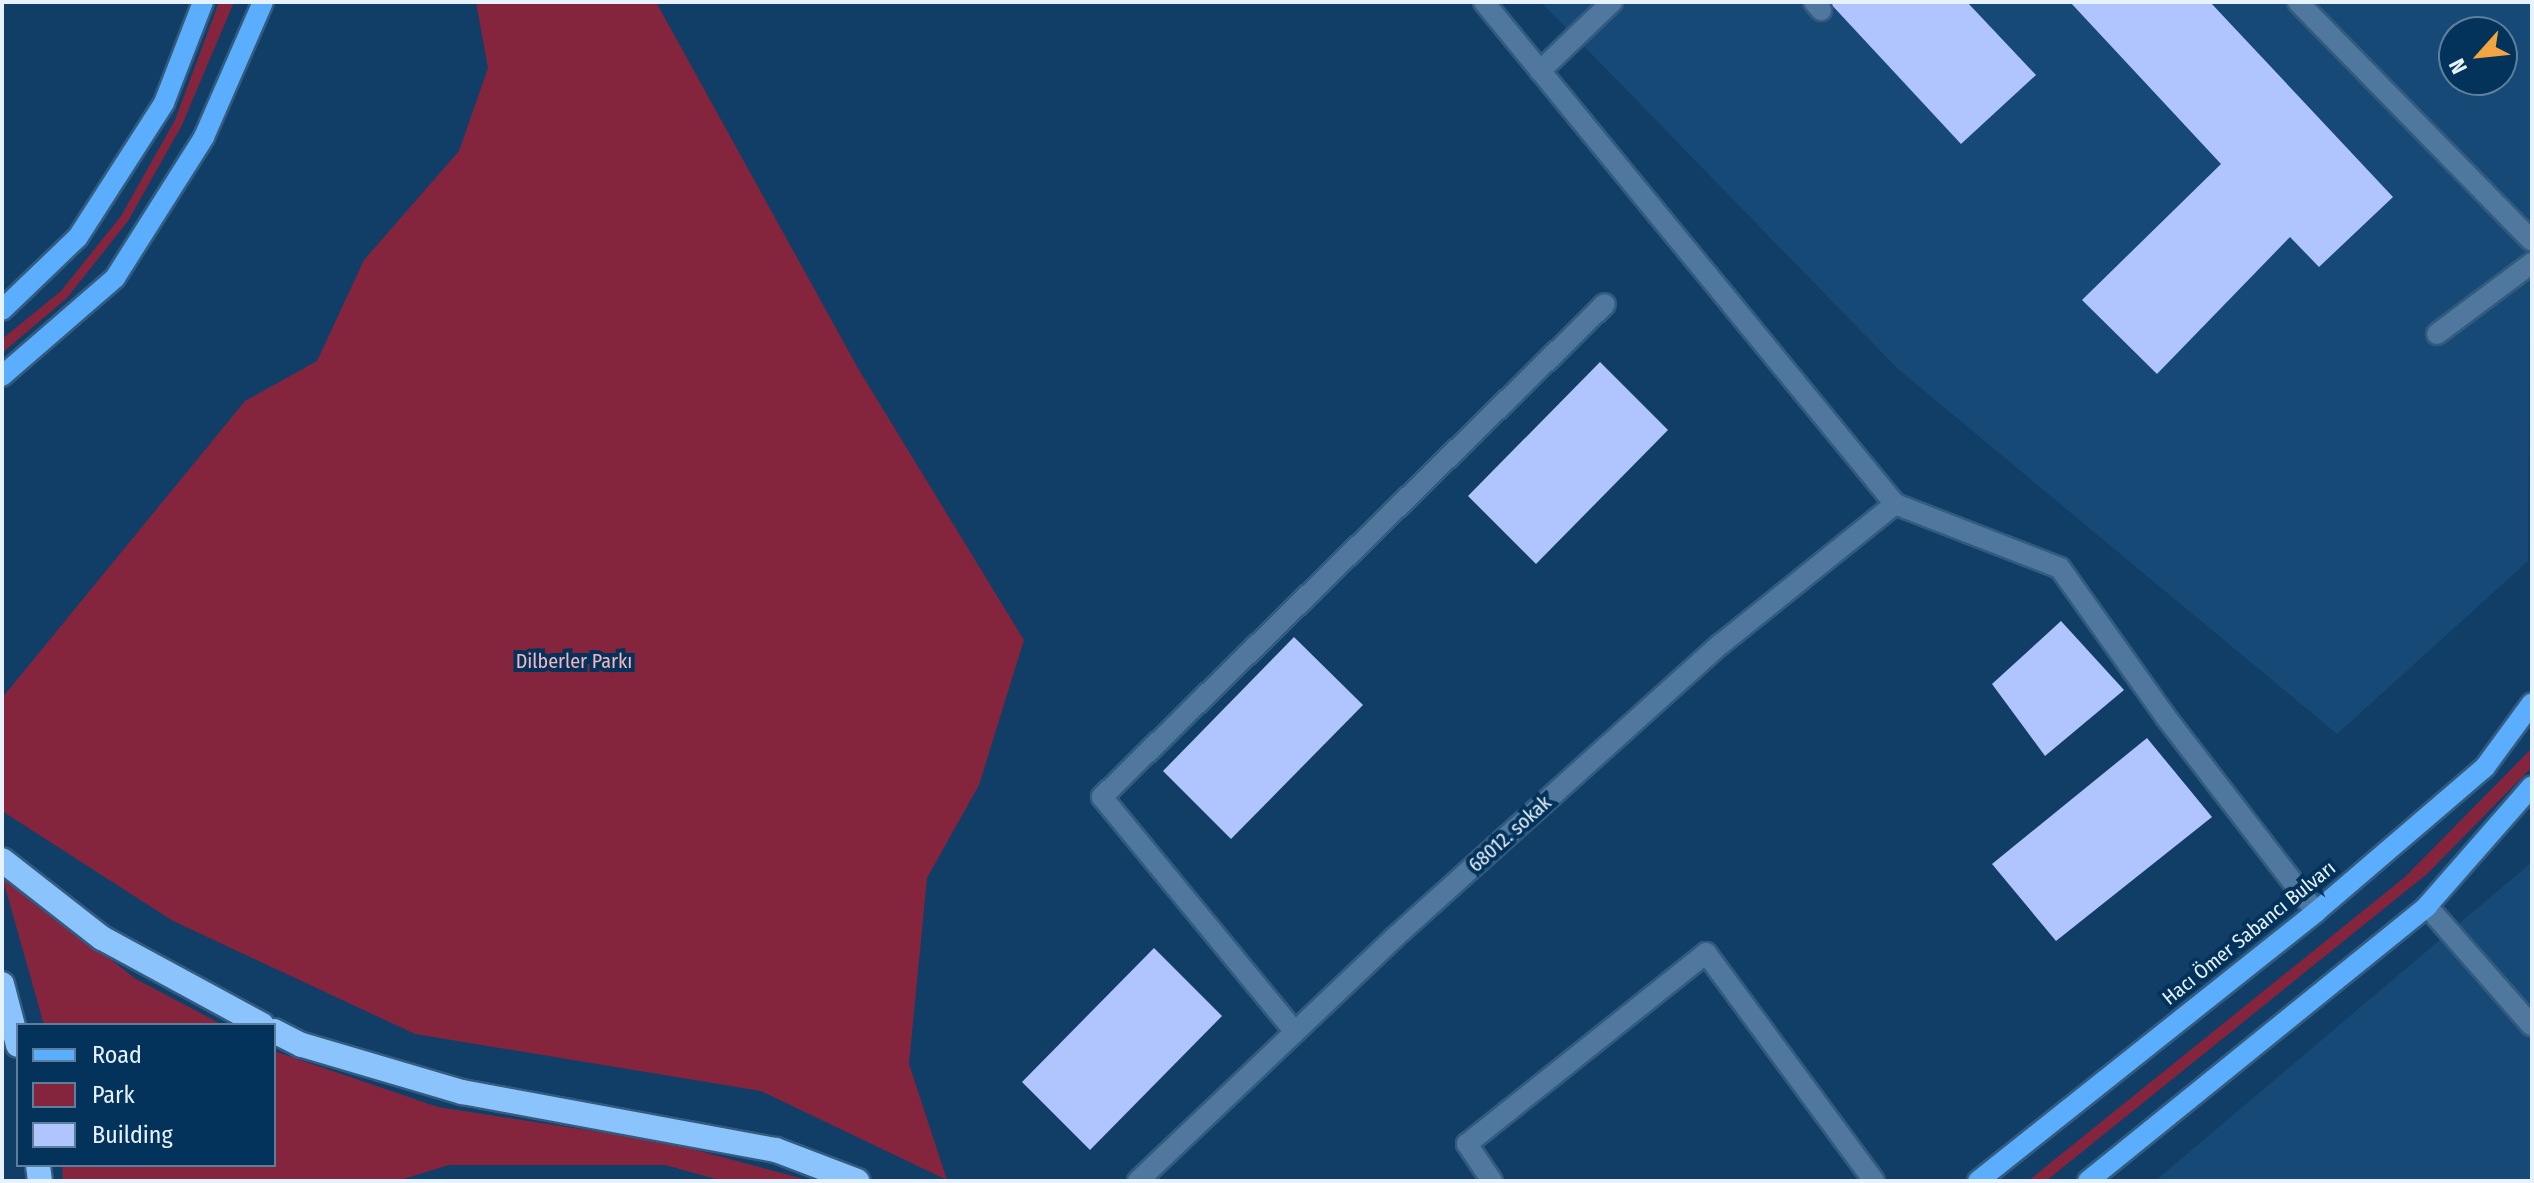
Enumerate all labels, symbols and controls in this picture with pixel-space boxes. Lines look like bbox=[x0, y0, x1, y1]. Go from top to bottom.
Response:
north arrow bbox=[2438, 16, 2518, 96]
text: N bbox=[2443, 54, 2473, 78]
park label: Dilberler Parkı bbox=[516, 649, 632, 673]
street label: 68012. sokak bbox=[1464, 791, 1556, 877]
street label: Hacı Ömer Sabancı Bulvarı bbox=[2158, 856, 2340, 1010]
legend bbox=[16, 1023, 276, 1167]
text: Road bbox=[92, 1041, 142, 1069]
text: Park bbox=[92, 1081, 135, 1109]
text: Building bbox=[92, 1121, 173, 1149]

